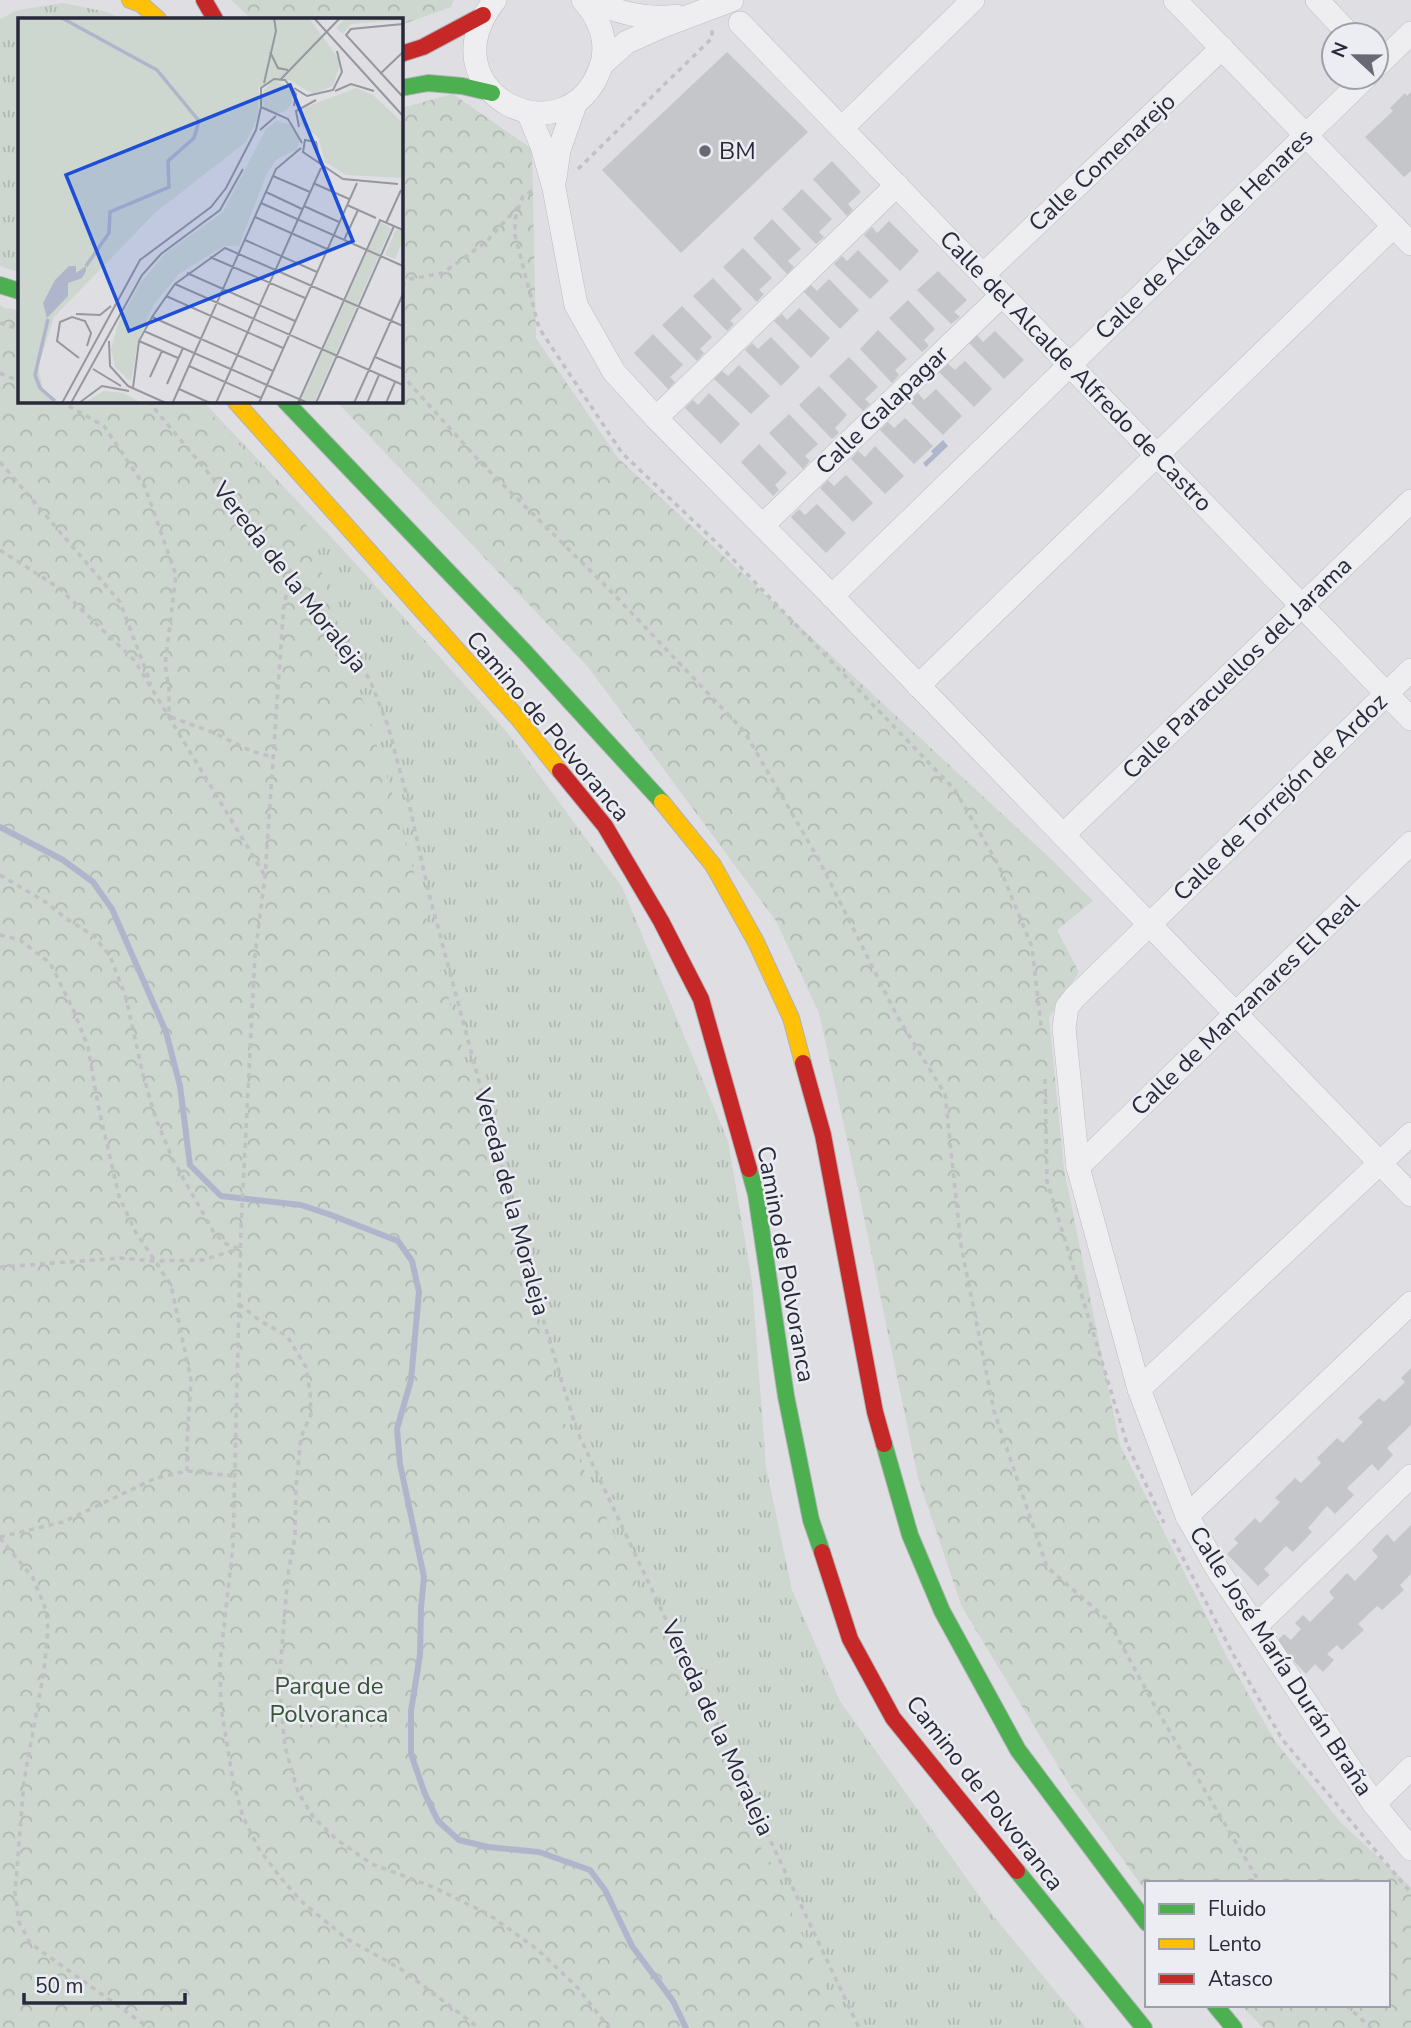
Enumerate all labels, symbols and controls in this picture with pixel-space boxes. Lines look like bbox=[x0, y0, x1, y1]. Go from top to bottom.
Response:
inset map bbox=[18, 18, 402, 402]
north arrow bbox=[1320, 21, 1390, 91]
text: N bbox=[1325, 39, 1355, 61]
street label: Calle Comenarejo bbox=[1022, 85, 1182, 239]
street label: Calle de Alcalá de Henares bbox=[1088, 121, 1320, 347]
place label: BM bbox=[719, 135, 756, 167]
marker: BM bbox=[697, 143, 713, 159]
street label: Calle del Alcalde Alfredo de Castro bbox=[933, 223, 1219, 519]
street label: Calle Galapagar bbox=[808, 338, 956, 482]
street label: Vereda de la Moraleja bbox=[205, 474, 375, 679]
street label: Calle Paracuellos del Jarama bbox=[1115, 550, 1359, 786]
street label: Camino de Polvoranca bbox=[459, 624, 637, 828]
street label: Calle de Torrejón de Ardoz bbox=[1166, 686, 1394, 908]
street label: Calle de Manzanares El Real bbox=[1124, 887, 1366, 1123]
street label: Vereda de la Moraleja bbox=[466, 1084, 558, 1319]
street label: Camino de Polvoranca bbox=[749, 1143, 823, 1385]
street label: Calle José María Durán Braña bbox=[1182, 1520, 1380, 1802]
street label: Vereda de la Moraleja bbox=[654, 1614, 782, 1841]
park label: Parque de Polvoranca bbox=[270, 1670, 388, 1730]
street label: Camino de Polvoranca bbox=[899, 1689, 1071, 1897]
legend bbox=[1145, 1881, 1390, 2007]
text: Fluido bbox=[1208, 1895, 1266, 1923]
text: Lento bbox=[1208, 1930, 1261, 1958]
scale bar bbox=[24, 1962, 186, 2006]
text: Atasco bbox=[1208, 1965, 1273, 1993]
text: 50 m bbox=[35, 1972, 84, 2000]

